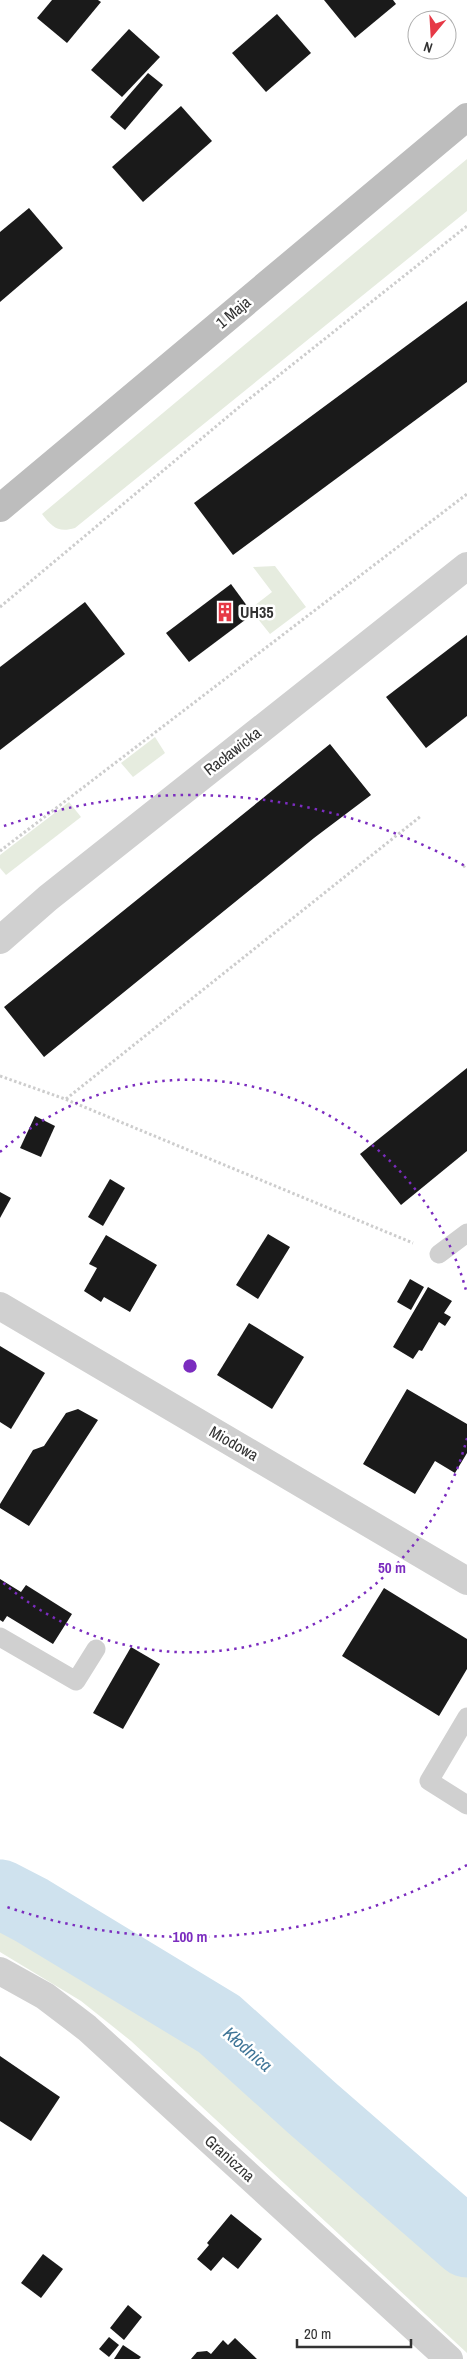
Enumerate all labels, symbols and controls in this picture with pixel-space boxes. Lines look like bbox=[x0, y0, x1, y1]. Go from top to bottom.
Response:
north arrow bbox=[407, 10, 457, 60]
text: N bbox=[421, 38, 435, 57]
street label: 1 Maja bbox=[211, 290, 256, 333]
building icon: UH35 bbox=[214, 601, 236, 623]
place label: UH35 bbox=[240, 601, 274, 623]
street label: Racławicka bbox=[199, 721, 266, 780]
centre of rings bbox=[181, 1357, 199, 1375]
street label: Miodowa bbox=[205, 1420, 263, 1466]
text: 50 m bbox=[378, 1557, 406, 1578]
text: 100 m bbox=[173, 1926, 207, 1947]
water label: Kłodnica bbox=[218, 2021, 278, 2077]
street label: Graniczna bbox=[200, 2130, 260, 2187]
scale bar bbox=[297, 2316, 411, 2348]
text: 20 m bbox=[304, 2323, 331, 2344]

